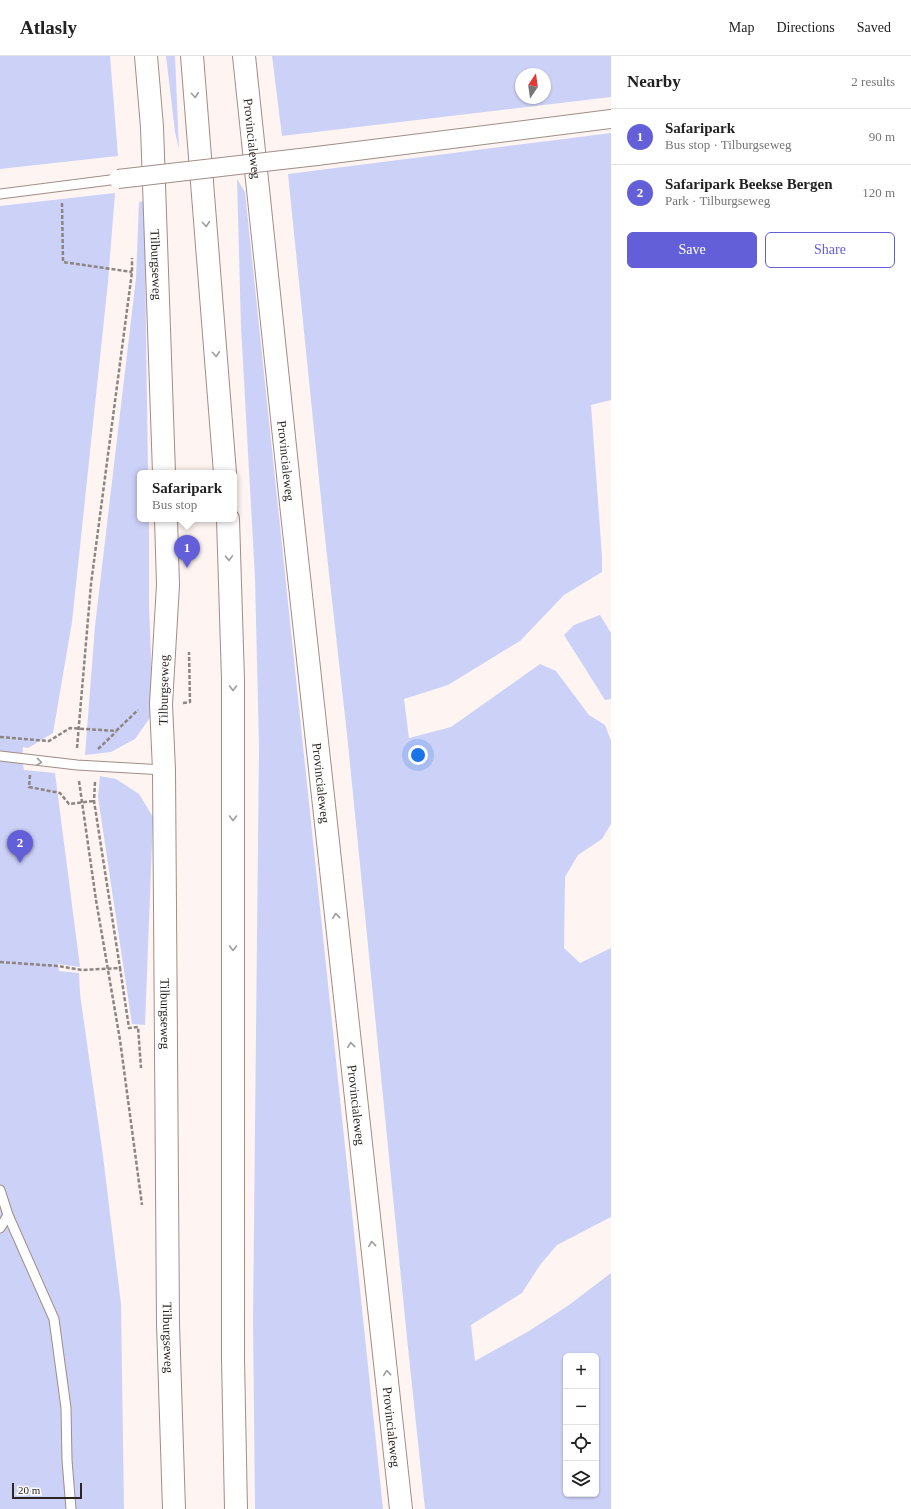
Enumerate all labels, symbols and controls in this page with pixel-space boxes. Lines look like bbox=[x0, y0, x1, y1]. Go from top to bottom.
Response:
text: Atlasly bbox=[20, 17, 77, 38]
text: Map bbox=[729, 20, 754, 35]
text: Directions bbox=[776, 20, 835, 35]
text: Saved bbox=[857, 20, 891, 35]
north arrow bbox=[515, 68, 551, 104]
text: Nearby bbox=[627, 72, 681, 91]
text: 2 results bbox=[851, 74, 895, 89]
one-way arrow bbox=[191, 92, 200, 98]
street label: Provincialeweg bbox=[240, 98, 264, 180]
text: Safaripark bbox=[665, 120, 735, 136]
text: 1 bbox=[637, 129, 643, 144]
text: 90 m bbox=[869, 129, 895, 144]
text: Bus stop · Tilburgseweg bbox=[665, 137, 792, 152]
text: Safaripark Beekse Bergen bbox=[665, 176, 832, 192]
text: 2 bbox=[637, 185, 643, 200]
text: 120 m bbox=[862, 185, 895, 200]
text: Park · Tilburgseweg bbox=[665, 193, 770, 208]
one-way arrow bbox=[201, 221, 210, 227]
street label: Tilburgseweg bbox=[148, 229, 165, 301]
button: Save bbox=[627, 232, 757, 268]
button: Share bbox=[765, 232, 895, 268]
one-way arrow bbox=[211, 351, 220, 357]
street label: Provincialeweg bbox=[274, 420, 298, 502]
popup bbox=[137, 470, 237, 522]
text: Safaripark bbox=[152, 480, 222, 496]
text: Bus stop bbox=[152, 497, 197, 512]
pin: 1 bbox=[174, 535, 200, 568]
one-way arrow bbox=[225, 555, 233, 561]
street label: Tilburgseweg bbox=[155, 654, 172, 726]
one-way arrow bbox=[229, 685, 237, 691]
street label: Provincialeweg bbox=[309, 742, 333, 824]
your location bbox=[408, 745, 428, 765]
one-way arrow bbox=[36, 757, 42, 766]
one-way arrow bbox=[229, 815, 237, 821]
pin: 2 bbox=[7, 830, 33, 863]
one-way arrow bbox=[332, 912, 341, 919]
one-way arrow bbox=[229, 945, 237, 951]
street label: Tilburgseweg bbox=[158, 978, 173, 1050]
one-way arrow bbox=[346, 1042, 355, 1048]
street label: Provincialeweg bbox=[344, 1064, 368, 1147]
one-way arrow bbox=[368, 1240, 377, 1247]
street label: Tilburgseweg bbox=[160, 1302, 177, 1374]
map controls bbox=[563, 1353, 599, 1497]
button: + bbox=[563, 1353, 599, 1389]
one-way arrow bbox=[382, 1370, 391, 1376]
street label: Provincialeweg bbox=[380, 1386, 403, 1469]
button: − bbox=[563, 1389, 599, 1425]
button: locate bbox=[563, 1425, 599, 1461]
button: layers bbox=[563, 1461, 599, 1497]
scale bar bbox=[12, 1481, 82, 1500]
text: 20 m bbox=[18, 1484, 40, 1496]

